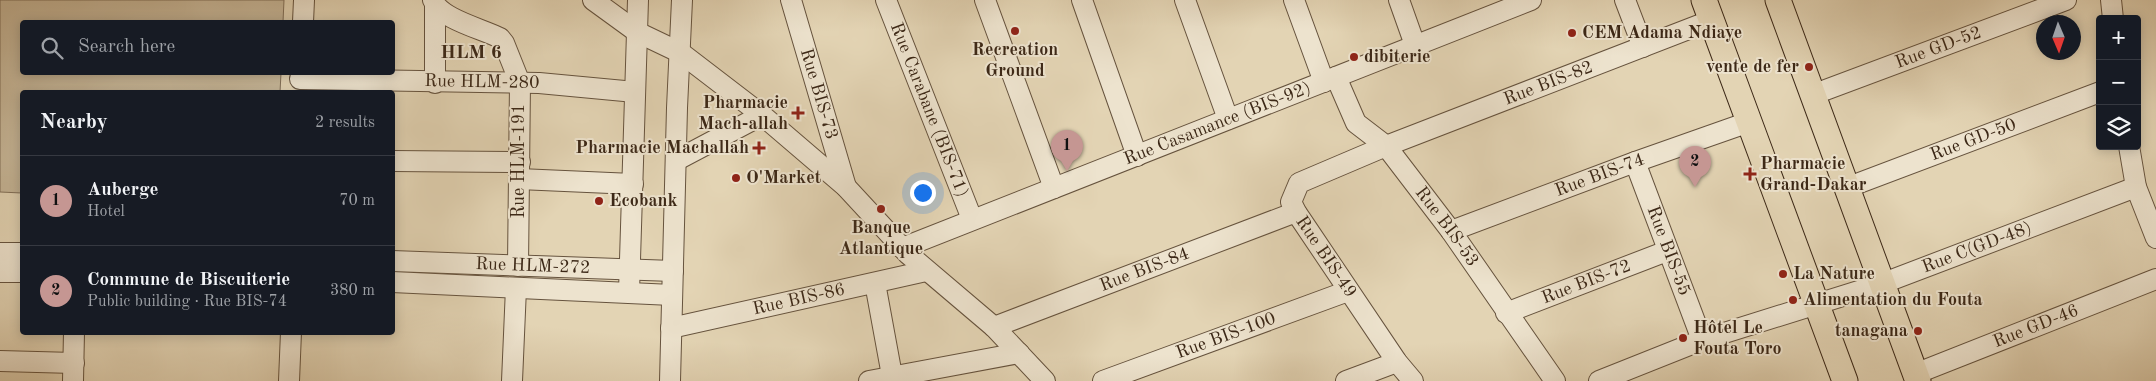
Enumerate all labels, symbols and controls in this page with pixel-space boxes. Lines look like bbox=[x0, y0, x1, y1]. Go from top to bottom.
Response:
north arrow bbox=[2036, 15, 2081, 60]
map controls bbox=[2096, 15, 2141, 150]
button: + bbox=[2096, 15, 2141, 60]
search box bbox=[20, 20, 395, 75]
street label: Rue Carabane (BIS-71) bbox=[887, 20, 972, 200]
street label: Rue GD-52 bbox=[1893, 23, 1984, 72]
place label: CEM Adama Ndiaye bbox=[1582, 24, 1742, 42]
marker: Recreation Ground bbox=[1009, 25, 1021, 37]
marker: CEM Adama Ndiaye bbox=[1566, 27, 1578, 39]
icon: search bbox=[38, 34, 66, 62]
text: Search here bbox=[78, 38, 175, 57]
place label: Recreation Ground bbox=[972, 41, 1058, 80]
district label: HLM 6 bbox=[440, 44, 502, 63]
street label: Rue BIS-73 bbox=[797, 46, 841, 142]
place label: dibiterie bbox=[1364, 48, 1431, 66]
marker: dibiterie bbox=[1348, 51, 1360, 63]
street label: Rue BIS-82 bbox=[1501, 58, 1595, 109]
place label: vente de fer bbox=[1706, 58, 1799, 76]
button: − bbox=[2096, 60, 2141, 105]
marker: vente de fer bbox=[1803, 61, 1815, 73]
street label: Rue HLM-280 bbox=[424, 72, 540, 92]
street label: Rue Casamance (BIS-92) bbox=[1121, 78, 1313, 169]
place label: Pharmacie Mach-allah bbox=[698, 94, 788, 133]
street label: Rue HLM-191 bbox=[510, 103, 528, 219]
button: layers bbox=[2096, 105, 2141, 150]
marker: Pharmacie Mach-allah bbox=[792, 107, 804, 119]
text: Nearby bbox=[40, 112, 108, 133]
text: 2 results bbox=[315, 115, 375, 131]
street label: Rue GD-50 bbox=[1928, 116, 2019, 164]
pin: 1 bbox=[1051, 130, 1083, 171]
place label: Pharmacie Machallah bbox=[575, 139, 749, 157]
marker: Pharmacie Machallah bbox=[753, 142, 765, 154]
pin: 2 bbox=[1679, 146, 1711, 187]
street label: Rue BIS-74 bbox=[1553, 150, 1647, 200]
place label: Pharmacie Grand-Dakar bbox=[1760, 155, 1867, 194]
marker: Pharmacie Grand-Dakar bbox=[1744, 168, 1756, 180]
place label: O'Market bbox=[746, 169, 822, 187]
marker: O'Market bbox=[730, 172, 742, 184]
your location bbox=[910, 180, 936, 206]
text: Auberge bbox=[87, 181, 159, 200]
street label: Rue BIS-53 bbox=[1412, 183, 1482, 270]
place label: Ecobank bbox=[609, 192, 678, 210]
text: 1 bbox=[51, 193, 61, 209]
text: 70 m bbox=[339, 193, 375, 209]
marker: Ecobank bbox=[593, 195, 605, 207]
marker: Banque Atlantique bbox=[875, 203, 887, 215]
text: Hotel bbox=[87, 204, 125, 220]
street label: Rue BIS-55 bbox=[1643, 204, 1693, 298]
street label: Rue BIS-49 bbox=[1292, 213, 1360, 301]
street label: Rue C(GD-48) bbox=[1920, 218, 2034, 277]
place label: Banque Atlantique bbox=[839, 219, 923, 258]
street label: Rue BIS-84 bbox=[1097, 245, 1192, 295]
street label: Rue HLM-272 bbox=[475, 255, 591, 277]
street label: Rue BIS-72 bbox=[1539, 257, 1633, 307]
place label: La Nature bbox=[1793, 265, 1875, 283]
marker: La Nature bbox=[1777, 268, 1789, 280]
text: Commune de Biscuiterie bbox=[87, 271, 290, 290]
street label: Rue BIS-86 bbox=[751, 280, 847, 318]
text: 2 bbox=[51, 283, 61, 299]
text: 380 m bbox=[330, 283, 375, 299]
place label: Alimentation du Fouta bbox=[1803, 291, 1983, 309]
text: Public building · Rue BIS-74 bbox=[87, 294, 287, 310]
marker: Alimentation du Fouta bbox=[1787, 294, 1799, 306]
street label: Rue GD-46 bbox=[1991, 301, 2081, 351]
street label: Rue BIS-100 bbox=[1174, 309, 1278, 362]
place label: Hôtel Le Fouta Toro bbox=[1693, 319, 1782, 358]
place label: tanagana bbox=[1835, 322, 1908, 340]
marker: tanagana bbox=[1912, 325, 1924, 337]
marker: Hôtel Le Fouta Toro bbox=[1677, 332, 1689, 344]

